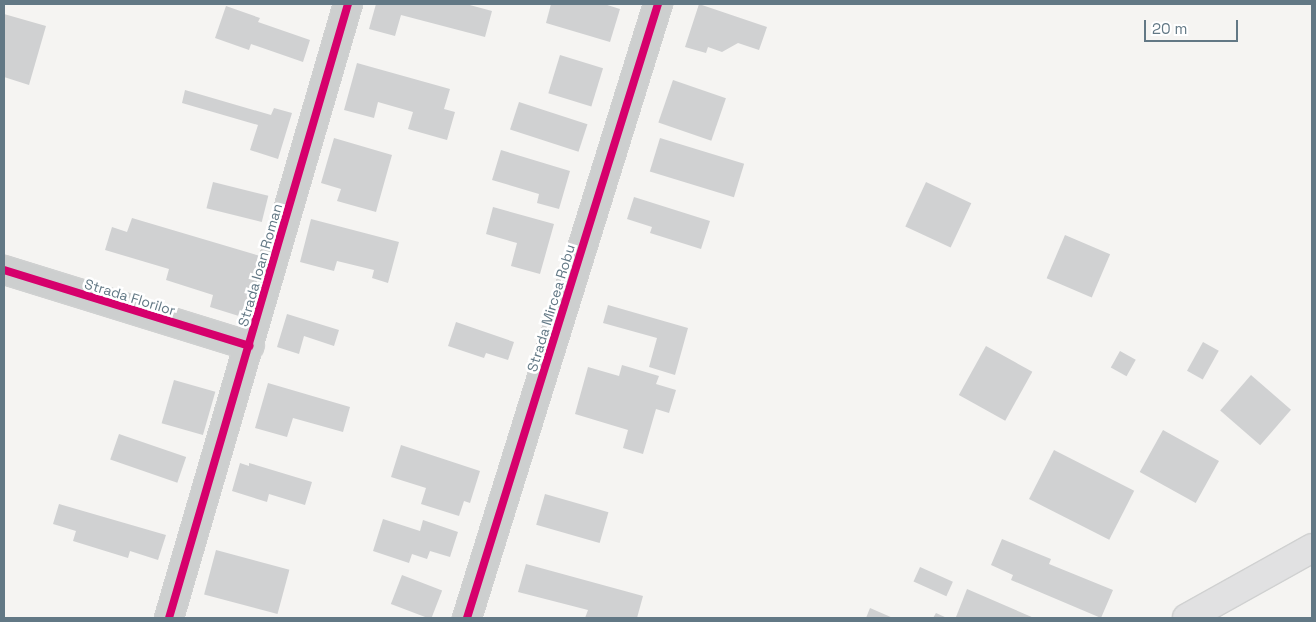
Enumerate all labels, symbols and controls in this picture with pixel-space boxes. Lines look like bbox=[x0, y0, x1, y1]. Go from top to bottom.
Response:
scale bar bbox=[1146, 10, 1240, 42]
text: 20 m bbox=[1152, 19, 1187, 38]
street label: Strada Ioan Roman bbox=[234, 202, 286, 328]
street label: Strada Mircea Robu bbox=[524, 242, 578, 374]
street label: Strada Florilor bbox=[82, 275, 178, 319]

